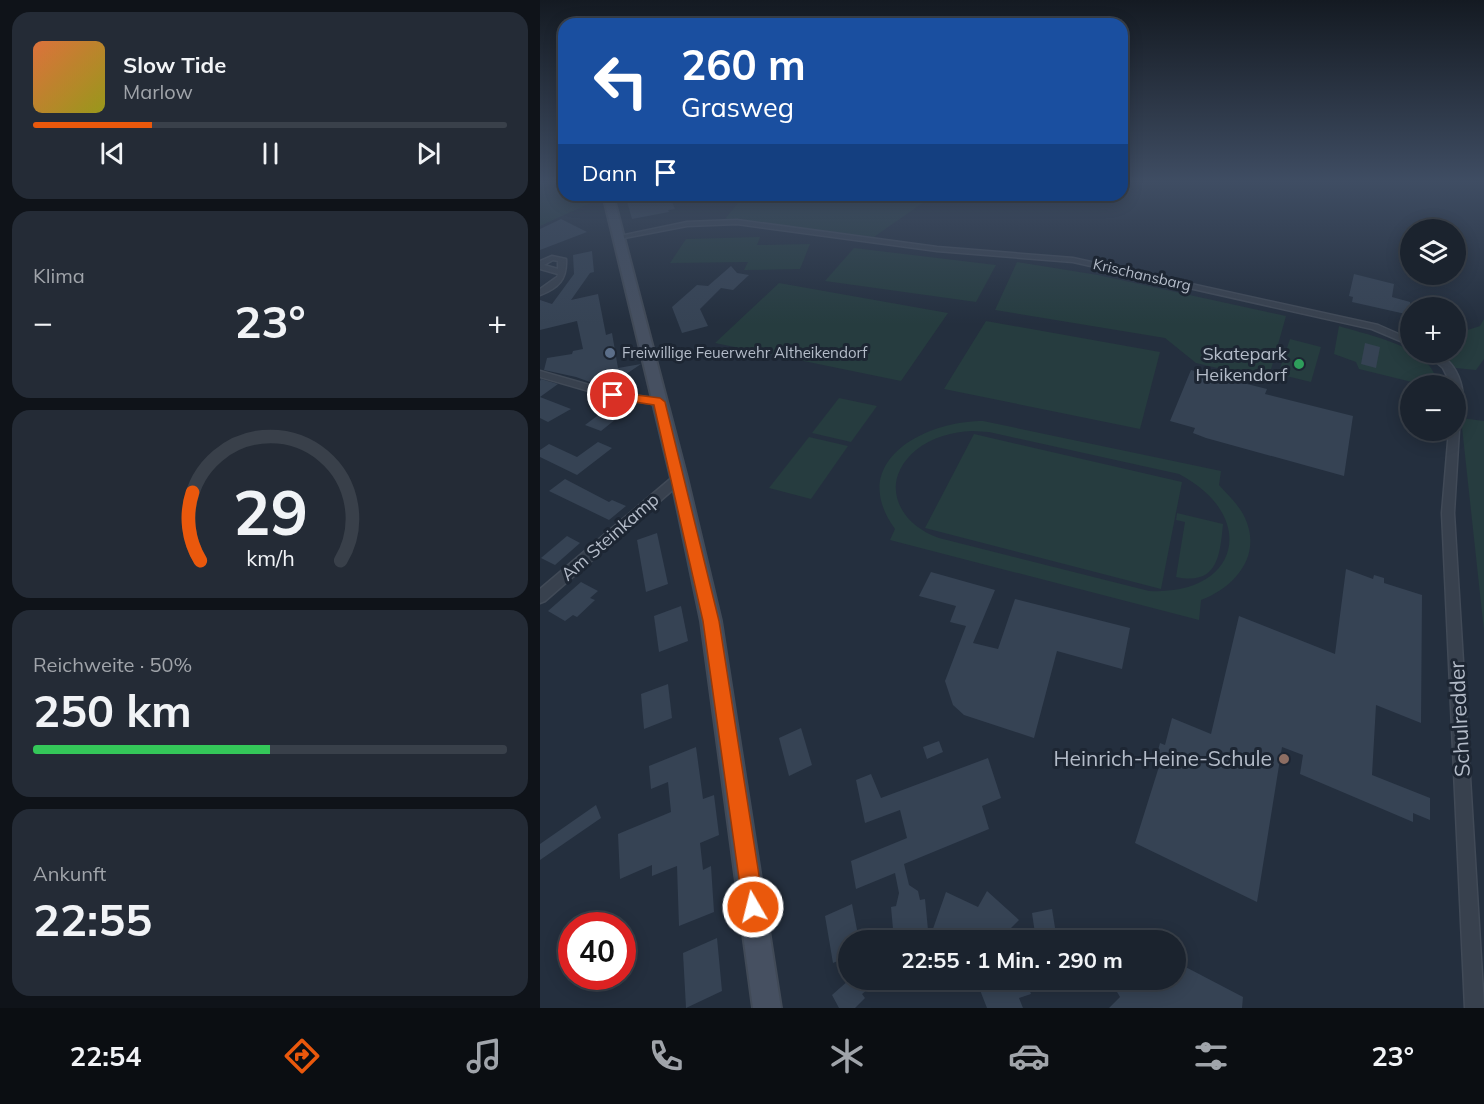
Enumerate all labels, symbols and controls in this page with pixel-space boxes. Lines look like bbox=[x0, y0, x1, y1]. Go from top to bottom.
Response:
text: 260 m bbox=[681, 38, 806, 91]
icon: left bbox=[582, 42, 660, 120]
text: Slow Tide bbox=[123, 51, 226, 79]
text: Marlow bbox=[123, 79, 193, 104]
text: Grasweg bbox=[681, 90, 794, 124]
icon: previous bbox=[96, 137, 129, 170]
icon: pause bbox=[254, 137, 287, 170]
icon: next bbox=[412, 137, 445, 170]
icon: arrive bbox=[649, 156, 682, 189]
text: Dann bbox=[582, 159, 637, 187]
map controls bbox=[1400, 219, 1466, 441]
button: layers bbox=[1400, 219, 1466, 285]
street label: Krischansbarg bbox=[1091, 254, 1193, 295]
text: Klima bbox=[33, 263, 85, 288]
text: 23° bbox=[234, 293, 306, 349]
button: + bbox=[1400, 297, 1466, 363]
text: − bbox=[33, 301, 53, 342]
text: + bbox=[487, 301, 507, 342]
place label: Skatepark Heikendorf bbox=[1196, 342, 1288, 386]
place label: Freiwillige Feuerwehr Altheikendorf bbox=[622, 343, 868, 362]
marker: Freiwillige Feuerwehr Altheikendorf bbox=[603, 346, 617, 360]
marker: Skatepark Heikendorf bbox=[1292, 357, 1306, 371]
pin bbox=[587, 369, 638, 420]
button: − bbox=[1400, 375, 1466, 441]
icon: arrive bbox=[596, 378, 629, 411]
text: 29 bbox=[233, 472, 307, 551]
street label: Am Steinkamp bbox=[556, 488, 663, 585]
text: km/h bbox=[246, 544, 294, 571]
text: Reichweite · 50% bbox=[33, 652, 192, 677]
street label: Schulredder bbox=[1443, 660, 1475, 778]
text: 250 km bbox=[33, 682, 192, 738]
place label: Heinrich-Heine-Schule bbox=[1054, 745, 1272, 771]
marker: Heinrich-Heine-Schule bbox=[1277, 752, 1291, 766]
text: Ankunft bbox=[33, 861, 106, 886]
position arrow bbox=[721, 875, 785, 939]
text: 22:55 bbox=[33, 891, 152, 947]
speed limit sign: 40 bbox=[558, 912, 636, 990]
text: 22:55 · 1 Min. · 290 m bbox=[901, 946, 1123, 974]
icon: directions bbox=[281, 1035, 323, 1077]
icon: music bbox=[463, 1035, 505, 1077]
icon: phone bbox=[645, 1035, 687, 1077]
icon: climate bbox=[826, 1035, 868, 1077]
icon: car bbox=[1008, 1035, 1050, 1077]
icon: filters bbox=[1190, 1035, 1232, 1077]
text: 22:54 bbox=[70, 1039, 141, 1073]
text: 23° bbox=[1371, 1039, 1414, 1073]

